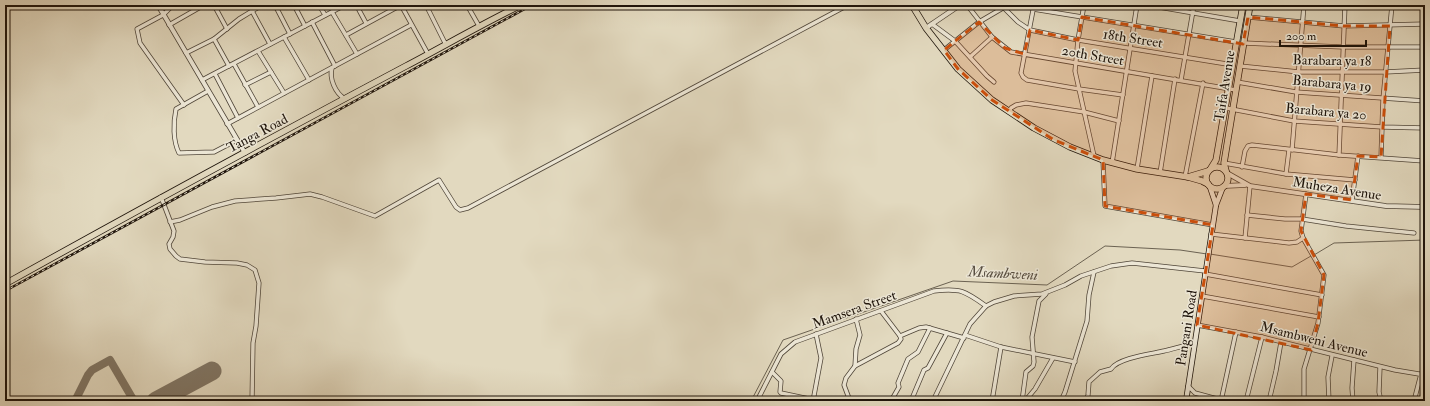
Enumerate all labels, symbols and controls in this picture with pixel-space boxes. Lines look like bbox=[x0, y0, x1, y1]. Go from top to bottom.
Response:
scale bar bbox=[1280, 22, 1366, 48]
street label: 18th Street bbox=[1102, 25, 1164, 52]
text: 200 m bbox=[1286, 29, 1317, 44]
street label: 20th Street bbox=[1060, 42, 1126, 69]
street label: Taifa Avenue bbox=[1210, 49, 1239, 123]
street label: Barabara ya 18 bbox=[1292, 51, 1372, 71]
street label: Barabara ya 19 bbox=[1292, 72, 1372, 96]
street label: Barabara ya 20 bbox=[1285, 99, 1367, 125]
street label: Tanga Road bbox=[224, 110, 291, 157]
street label: Muheza Avenue bbox=[1291, 173, 1383, 204]
water label: Msambweni bbox=[967, 262, 1038, 285]
street label: Mamsera Street bbox=[810, 286, 899, 333]
street label: Pangani Road bbox=[1172, 289, 1201, 367]
street label: Msambweni Avenue bbox=[1258, 318, 1370, 361]

